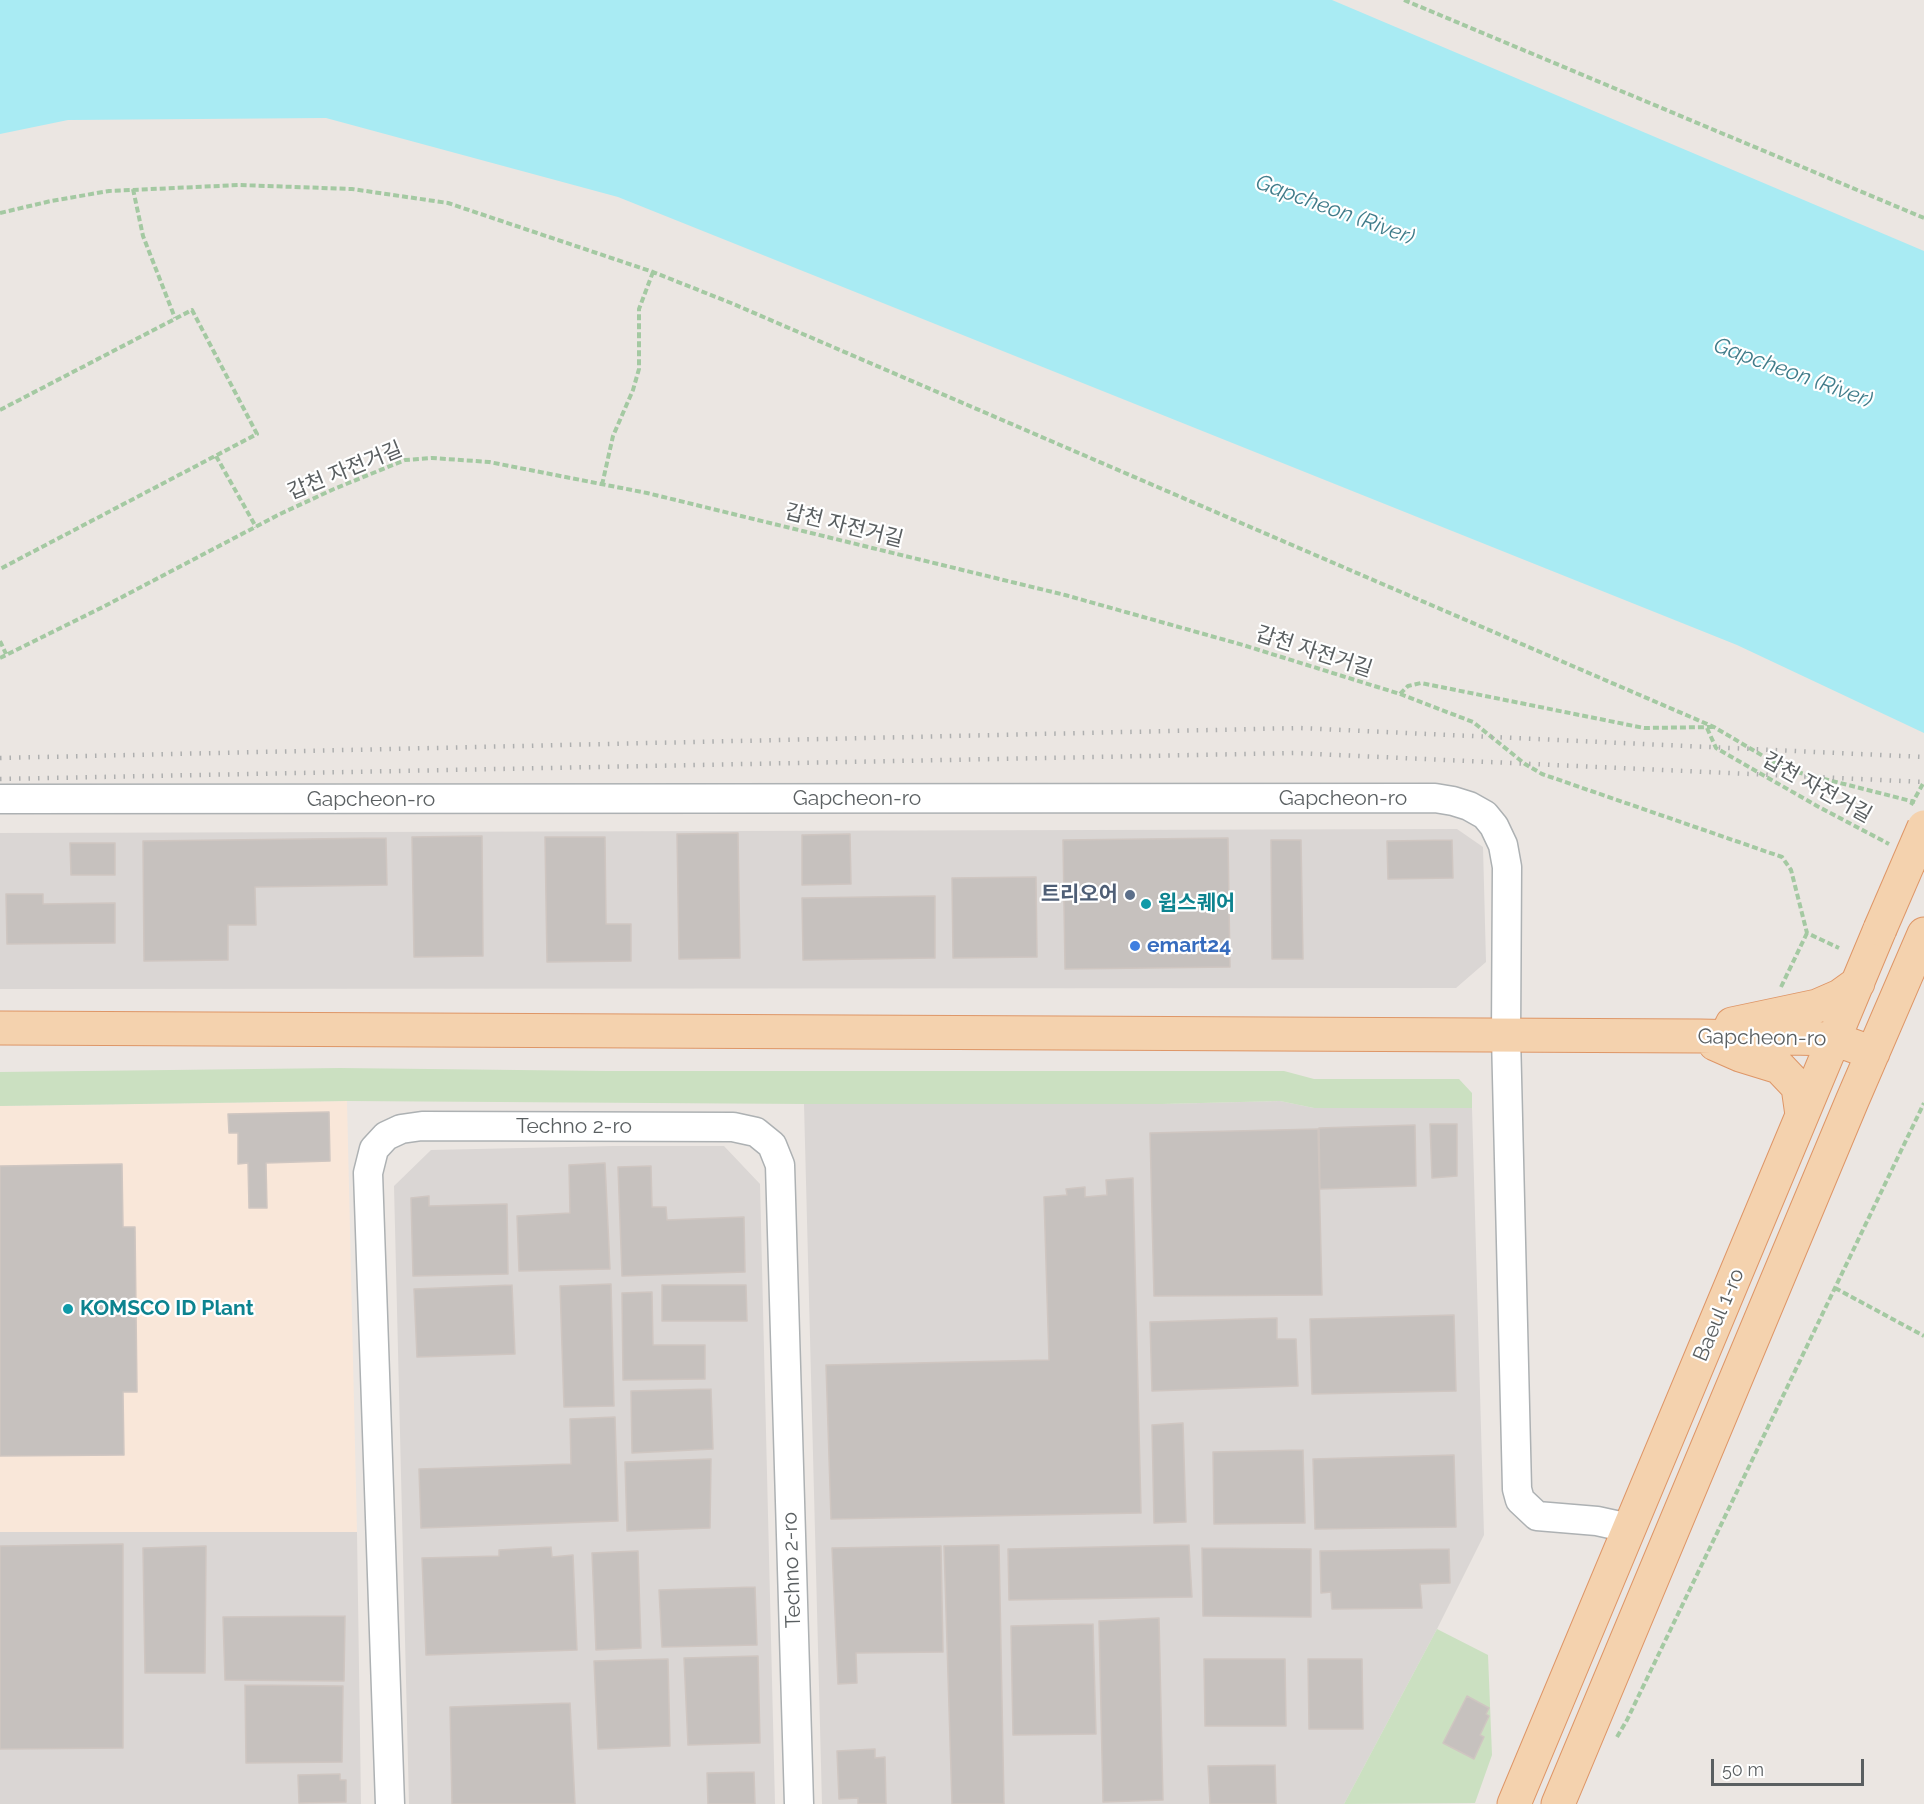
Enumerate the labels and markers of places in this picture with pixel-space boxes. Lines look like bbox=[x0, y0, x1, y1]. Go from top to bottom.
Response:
place label: 트리오어 bbox=[1041, 882, 1118, 908]
marker: 트리오어 bbox=[1123, 888, 1137, 902]
place label: 윕스퀘어 bbox=[1158, 891, 1235, 917]
marker: 윕스퀘어 bbox=[1139, 897, 1153, 911]
place label: emart24 bbox=[1147, 933, 1231, 959]
marker: emart24 bbox=[1128, 939, 1142, 953]
place label: KOMSCO ID Plant bbox=[80, 1296, 254, 1322]
marker: KOMSCO ID Plant bbox=[61, 1302, 75, 1316]

